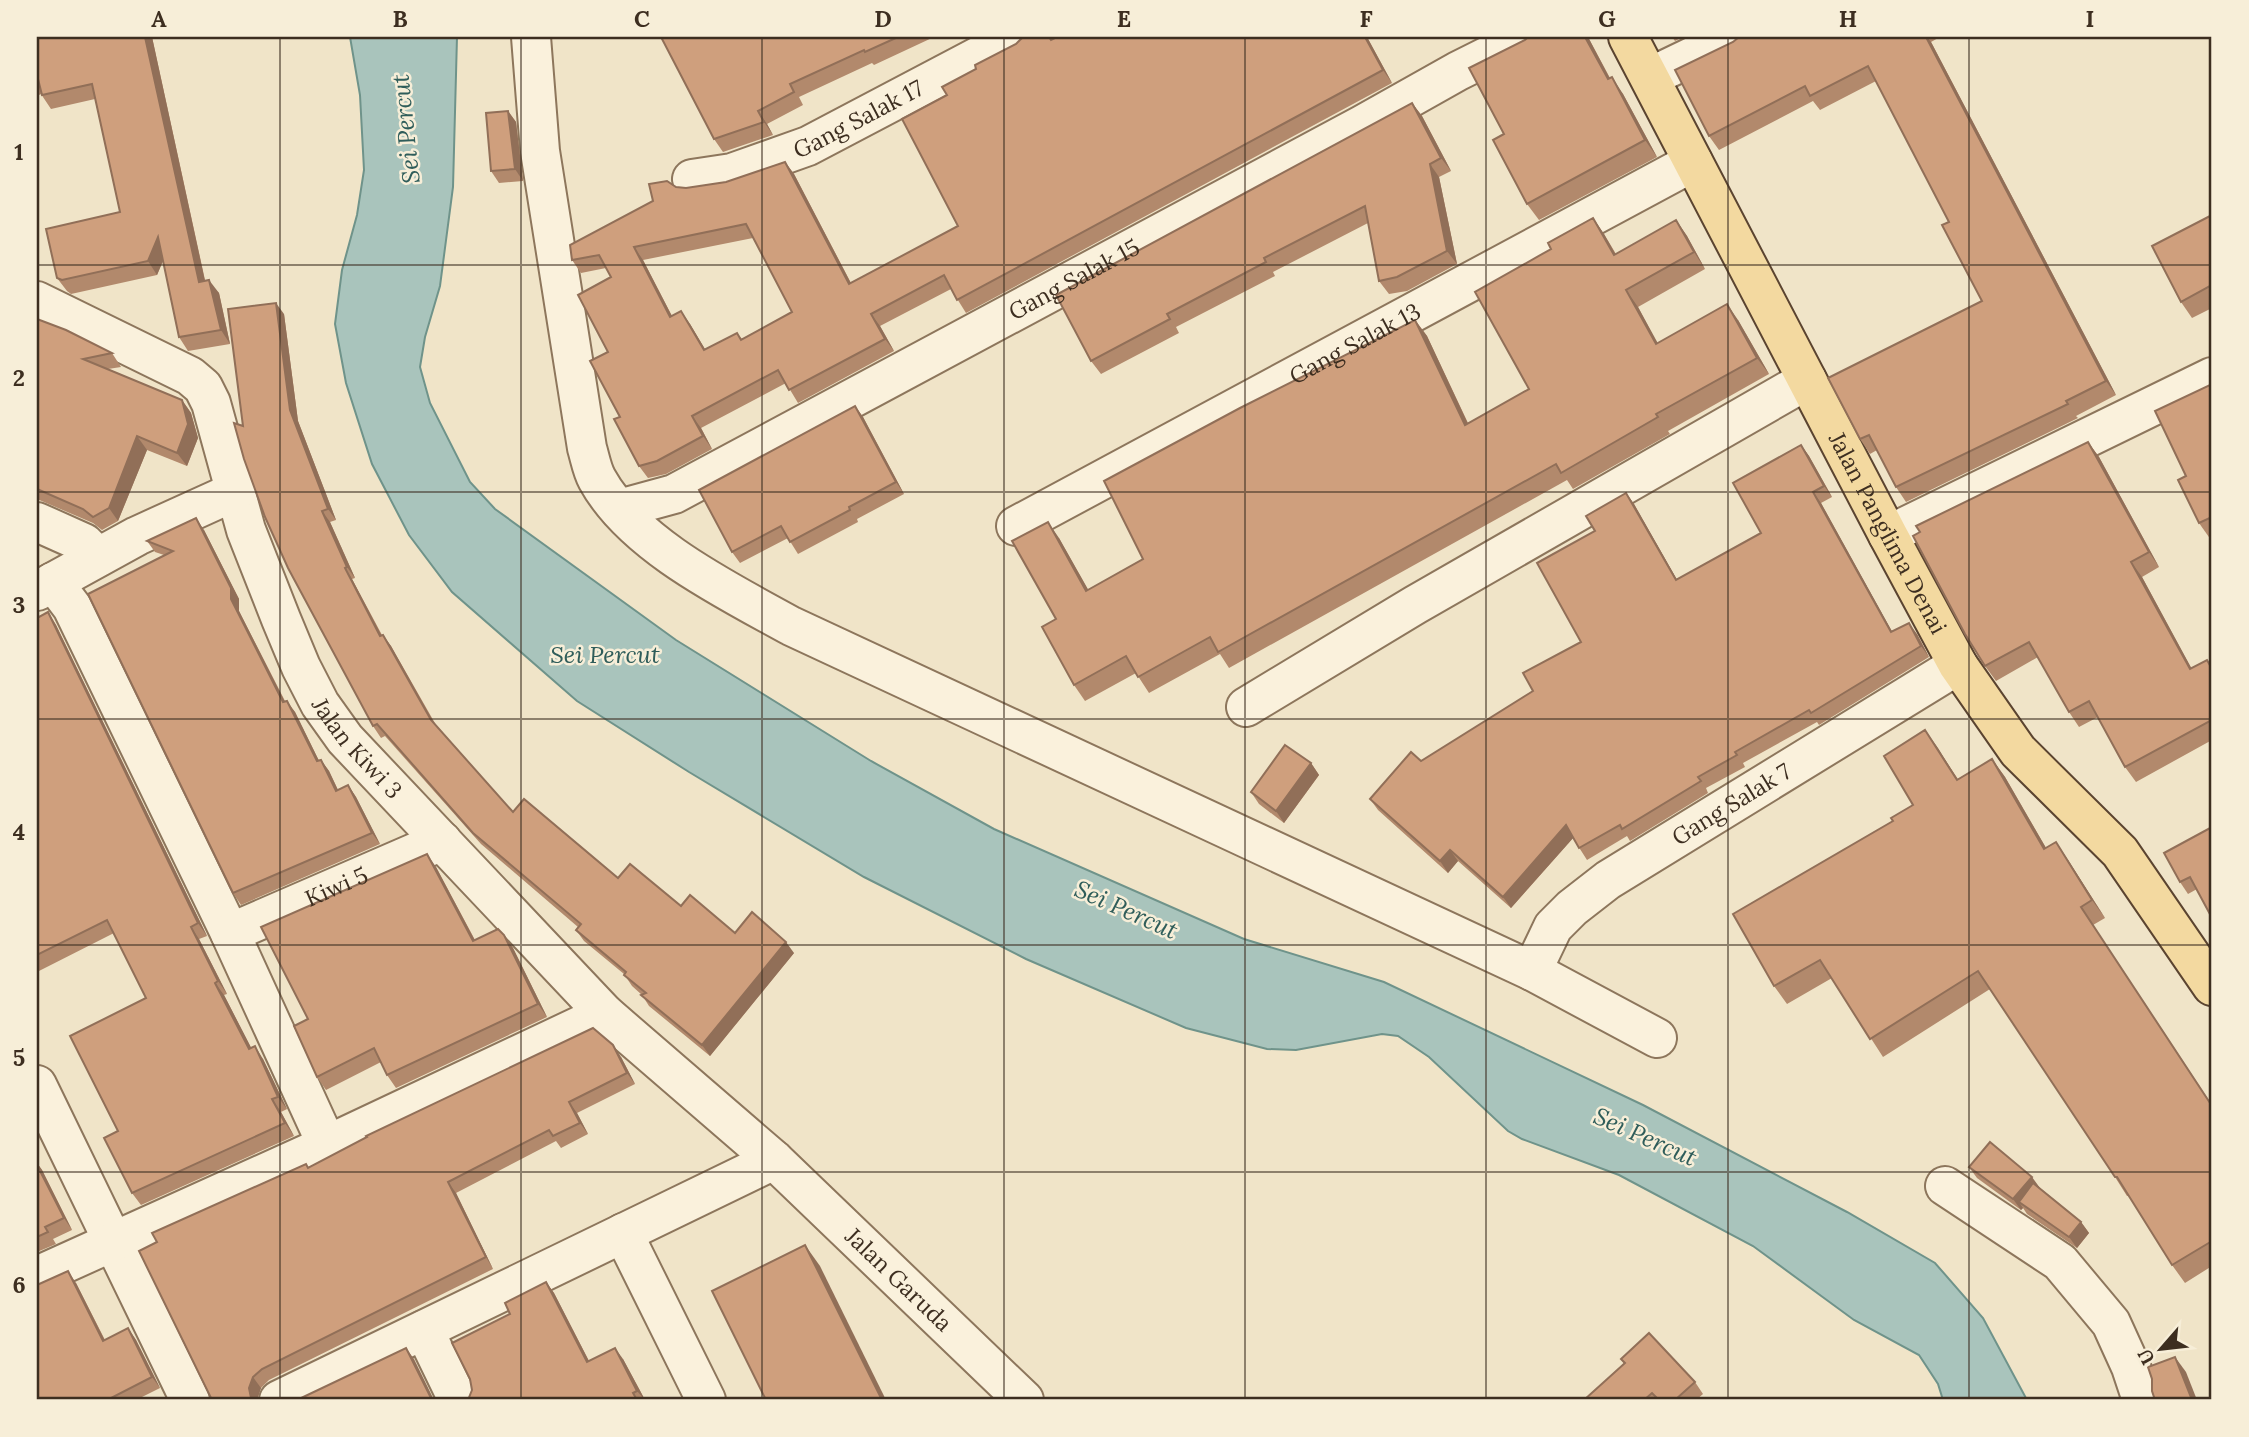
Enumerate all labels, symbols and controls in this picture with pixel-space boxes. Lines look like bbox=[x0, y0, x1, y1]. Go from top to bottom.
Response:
text: A bbox=[151, 4, 167, 33]
text: B bbox=[392, 4, 408, 33]
text: C bbox=[634, 4, 650, 33]
text: D bbox=[874, 4, 892, 33]
text: E bbox=[1117, 4, 1131, 33]
text: F bbox=[1359, 4, 1373, 33]
text: G bbox=[1598, 4, 1616, 33]
text: H bbox=[1839, 4, 1857, 33]
text: I bbox=[2086, 4, 2094, 33]
water label: Sei Percut bbox=[384, 73, 427, 185]
street label: Gang Salak 17 bbox=[789, 73, 928, 164]
text: 1 bbox=[14, 137, 24, 166]
street label: Gang Salak 15 bbox=[1003, 232, 1144, 326]
street label: Gang Salak 13 bbox=[1284, 296, 1426, 390]
text: 2 bbox=[13, 363, 25, 392]
street label: Jalan Panglima Denai bbox=[1822, 426, 1954, 639]
text: 3 bbox=[13, 590, 25, 619]
water label: Sei Percut bbox=[550, 639, 660, 670]
street label: Jalan Kiwi 3 bbox=[305, 692, 409, 804]
street label: Gang Salak 7 bbox=[1666, 756, 1796, 851]
text: 4 bbox=[13, 817, 25, 846]
street label: Kiwi 5 bbox=[300, 860, 372, 913]
water label: Sei Percut bbox=[1070, 873, 1183, 946]
text: 5 bbox=[13, 1043, 25, 1072]
water label: Sei Percut bbox=[1589, 1100, 1702, 1173]
street label: Jalan Garuda bbox=[839, 1221, 959, 1337]
text: 6 bbox=[12, 1270, 26, 1299]
north arrow bbox=[2126, 1314, 2196, 1384]
text: U bbox=[2132, 1345, 2160, 1369]

